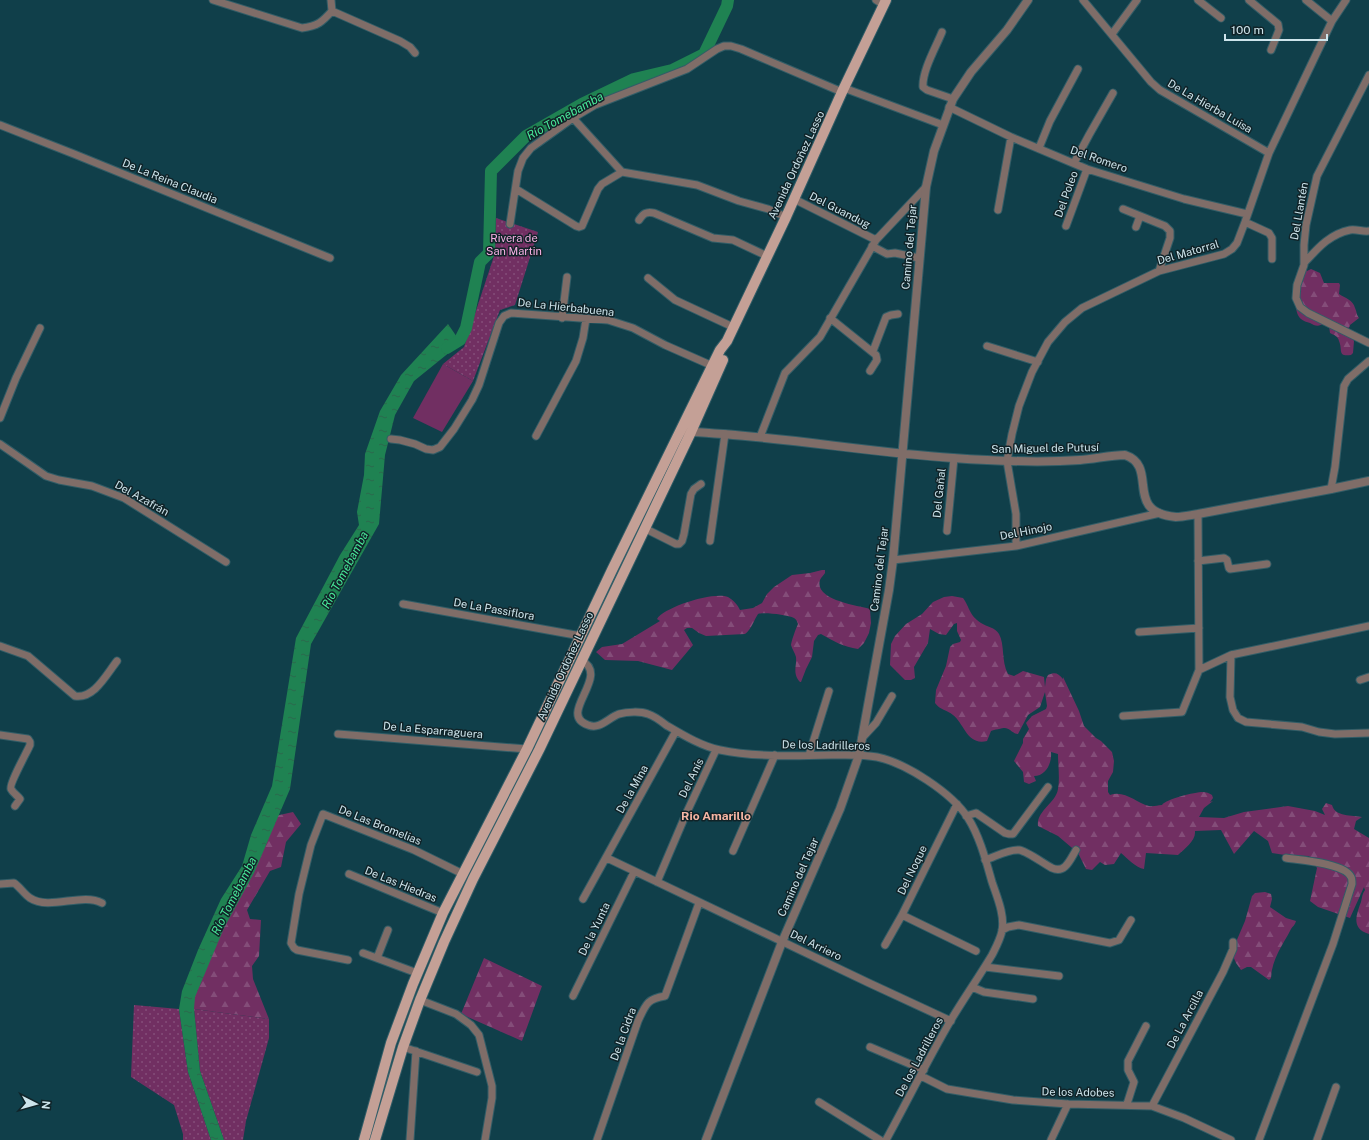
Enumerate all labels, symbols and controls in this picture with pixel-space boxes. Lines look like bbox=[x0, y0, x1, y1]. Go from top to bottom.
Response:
scale bar bbox=[1225, 16, 1327, 42]
text: 100 m bbox=[1231, 23, 1264, 37]
street label: De La Hierba Luisa bbox=[1166, 77, 1254, 135]
water label: Río Tomebamba bbox=[524, 89, 606, 143]
street label: Avenida Ordoñez Lasso bbox=[766, 109, 826, 221]
street label: Del Romero bbox=[1069, 144, 1129, 174]
street label: De La Reina Claudia bbox=[121, 156, 219, 206]
street label: Del Poleo bbox=[1052, 169, 1080, 219]
street label: Del Llantén bbox=[1288, 181, 1310, 241]
street label: Del Guandug bbox=[808, 190, 872, 231]
street label: Camino del Tejar bbox=[899, 204, 919, 290]
park label: Rivera de San Martin bbox=[486, 232, 542, 257]
street label: Del Matorral bbox=[1156, 237, 1220, 267]
street label: De La Hierbabuena bbox=[517, 296, 615, 318]
street label: San Miguel de Putusí bbox=[991, 441, 1099, 455]
street label: Del Gañal bbox=[930, 468, 948, 518]
street label: Del Azafrán bbox=[113, 478, 171, 518]
street label: Del Hinojo bbox=[999, 520, 1053, 542]
street label: Camino del Tejar bbox=[868, 526, 890, 612]
water label: Río Tomebamba bbox=[319, 529, 371, 611]
street label: De La Passiflora bbox=[453, 596, 535, 622]
street label: Avenida Ordoñez Lasso bbox=[535, 610, 595, 722]
street label: De La Esparraguera bbox=[383, 720, 483, 740]
street label: De los Ladrilleros bbox=[782, 738, 871, 752]
street label: Del Anís bbox=[676, 756, 706, 800]
street label: De la Mina bbox=[614, 763, 650, 815]
street label: De Las Bromelias bbox=[337, 803, 423, 847]
district label: Rio Amarillo bbox=[681, 809, 751, 823]
street label: Camino del Tejar bbox=[775, 836, 821, 918]
street label: Del Noque bbox=[895, 843, 929, 897]
water label: Río Tomebamba bbox=[208, 855, 260, 937]
street label: De Las Hiedras bbox=[363, 864, 439, 904]
street label: De la Yunta bbox=[576, 901, 612, 957]
street label: Del Arriero bbox=[788, 927, 844, 963]
street label: De La Arcilla bbox=[1165, 988, 1205, 1050]
street label: De la Cidra bbox=[608, 1006, 638, 1062]
street label: De los Ladrilleros bbox=[893, 1015, 945, 1099]
north arrow bbox=[16, 1084, 56, 1124]
street label: De los Adobes bbox=[1042, 1085, 1115, 1099]
text: N bbox=[40, 1100, 52, 1110]

